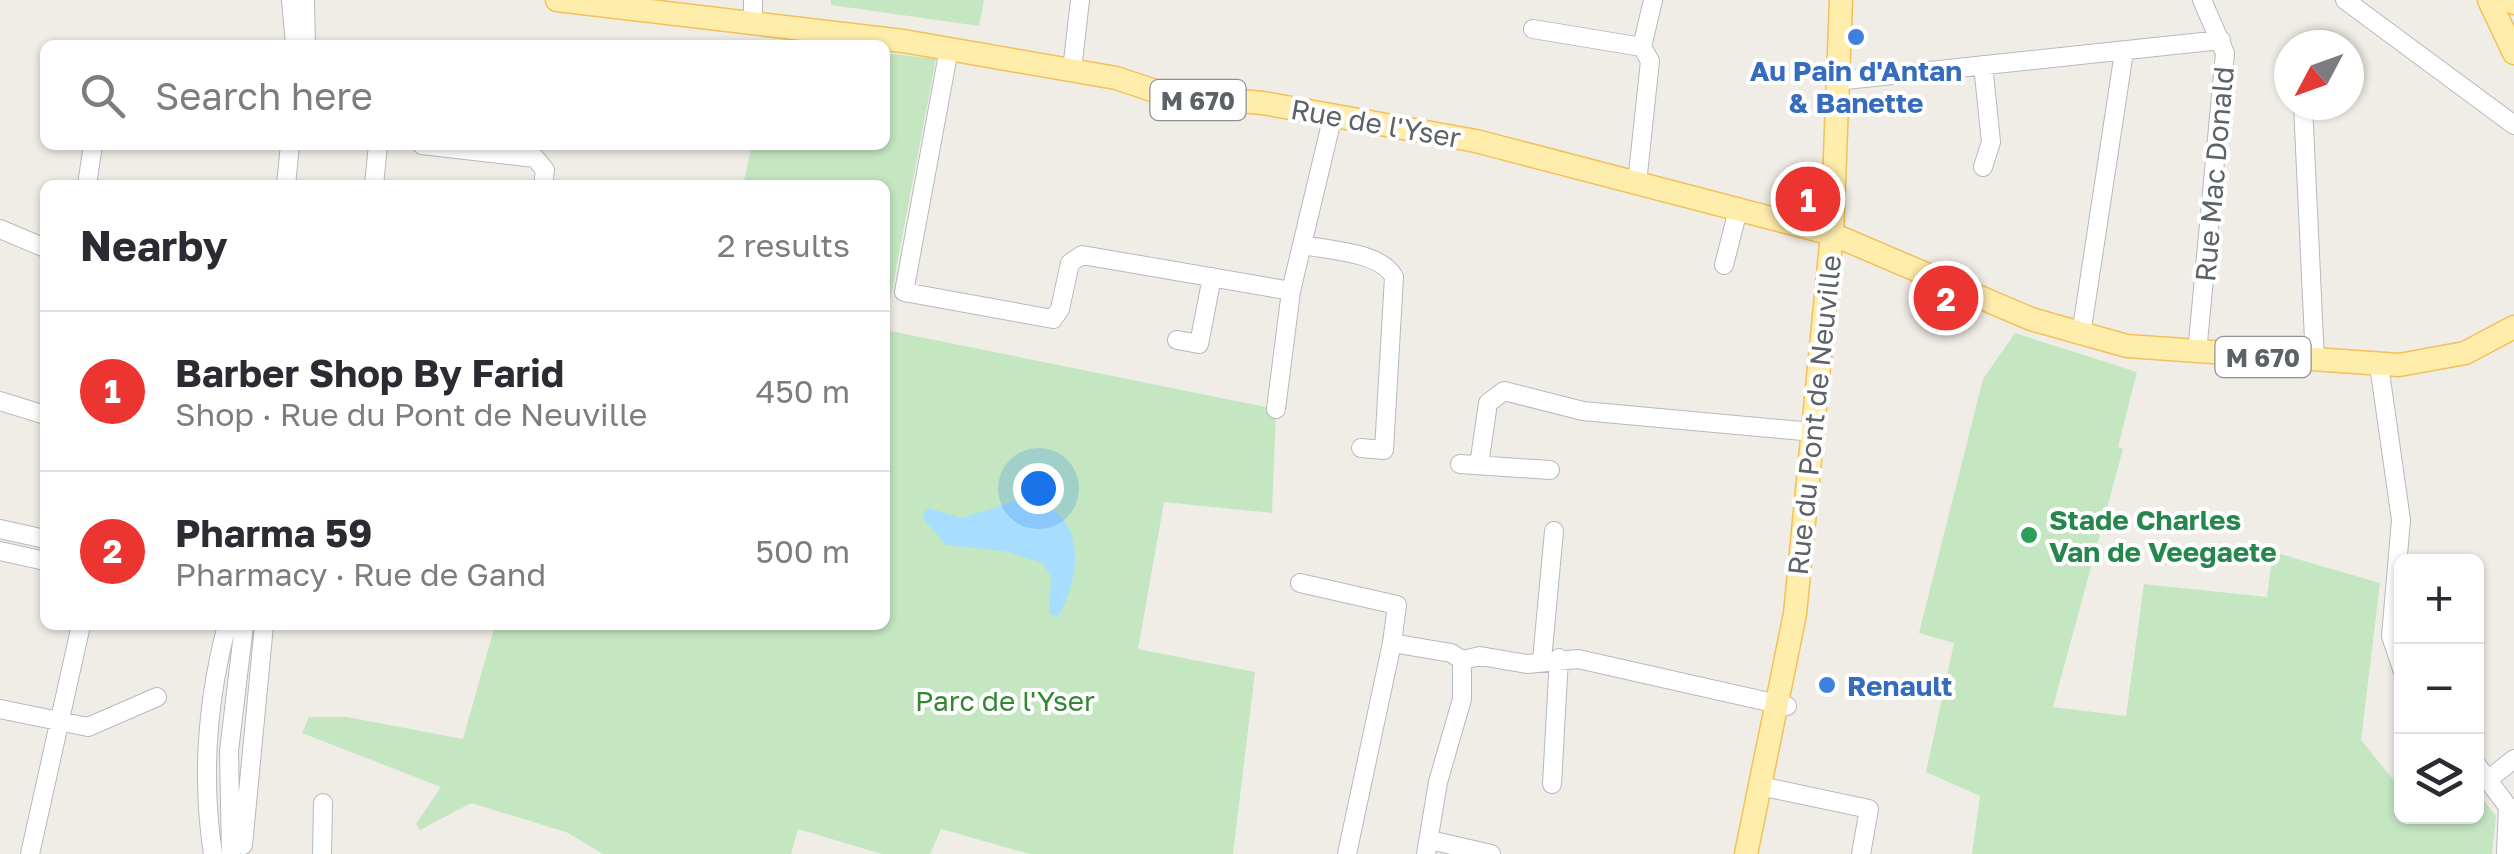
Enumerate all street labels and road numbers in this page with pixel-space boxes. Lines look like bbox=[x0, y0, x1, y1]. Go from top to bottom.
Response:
street label: Rue Mac Donald bbox=[2188, 65, 2240, 283]
road number: M 670 bbox=[1150, 80, 1246, 120]
street label: Rue de l'Yser bbox=[1288, 92, 1464, 154]
street label: Rue du Pont de Neuville bbox=[1781, 253, 1847, 577]
road number: M 670 bbox=[2216, 337, 2310, 377]

